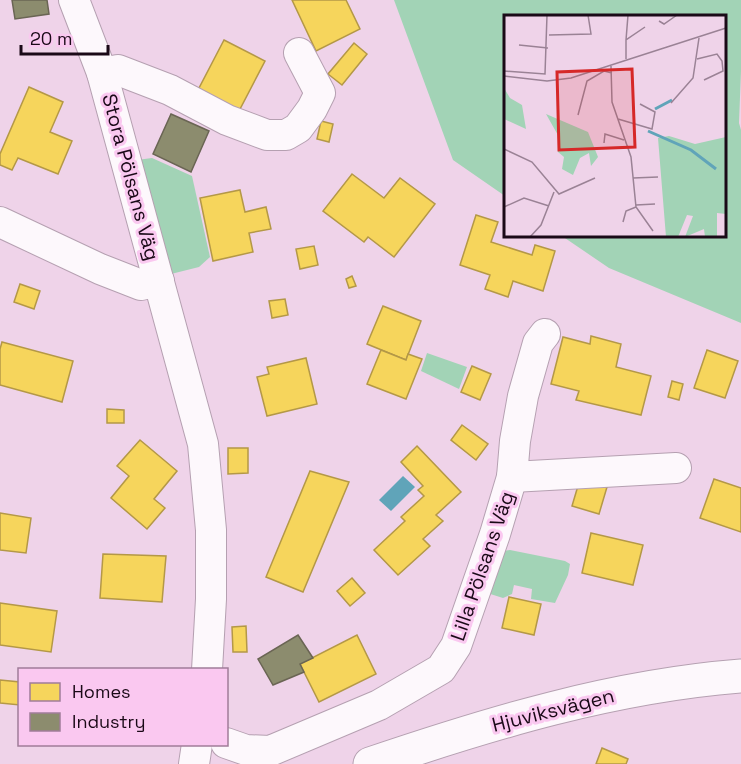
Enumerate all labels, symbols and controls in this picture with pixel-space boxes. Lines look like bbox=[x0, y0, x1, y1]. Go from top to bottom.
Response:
inset map bbox=[504, 15, 726, 237]
scale bar bbox=[21, 18, 108, 56]
text: 20 m bbox=[30, 27, 73, 50]
street label: Stora Pölsans Väg bbox=[96, 91, 166, 263]
street label: Lilla Pölsans Väg bbox=[444, 488, 520, 644]
legend bbox=[18, 668, 228, 746]
text: Homes bbox=[72, 680, 131, 703]
street label: Hjuviksvägen bbox=[489, 682, 617, 738]
text: Industry bbox=[72, 710, 145, 733]

